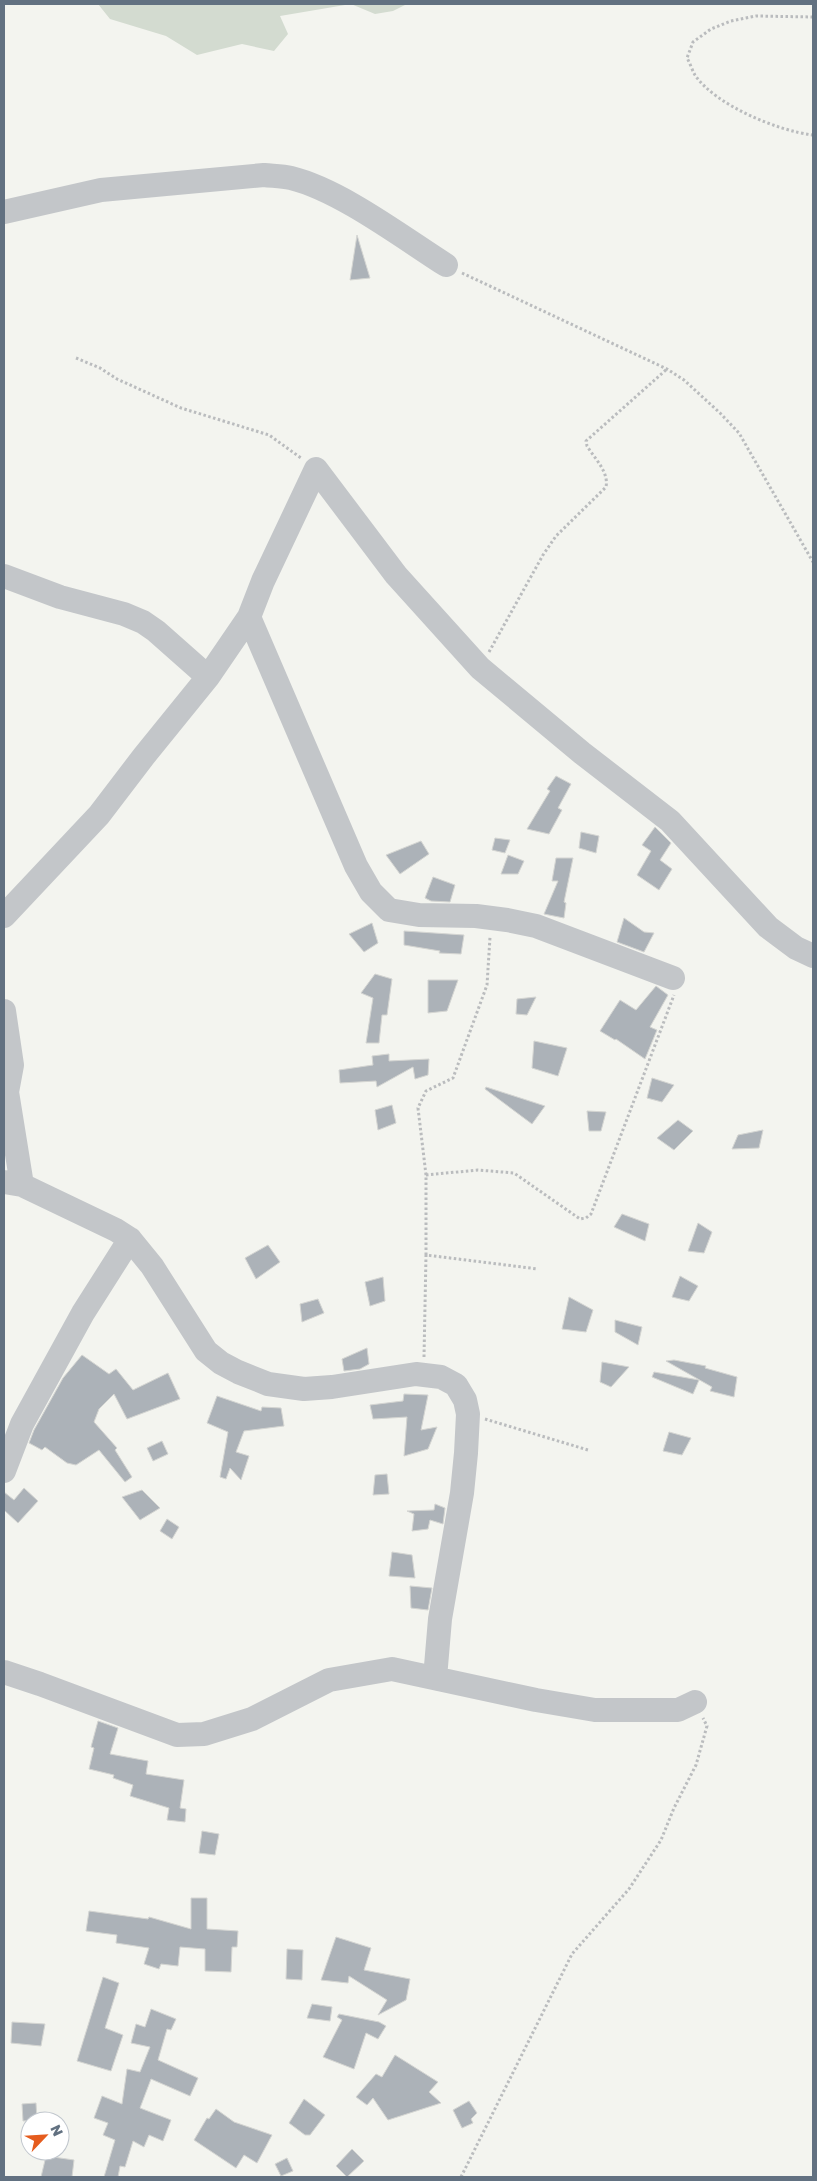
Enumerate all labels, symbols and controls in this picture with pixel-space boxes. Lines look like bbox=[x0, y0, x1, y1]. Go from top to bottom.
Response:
north arrow bbox=[20, 2111, 70, 2161]
text: N bbox=[47, 2122, 67, 2139]

